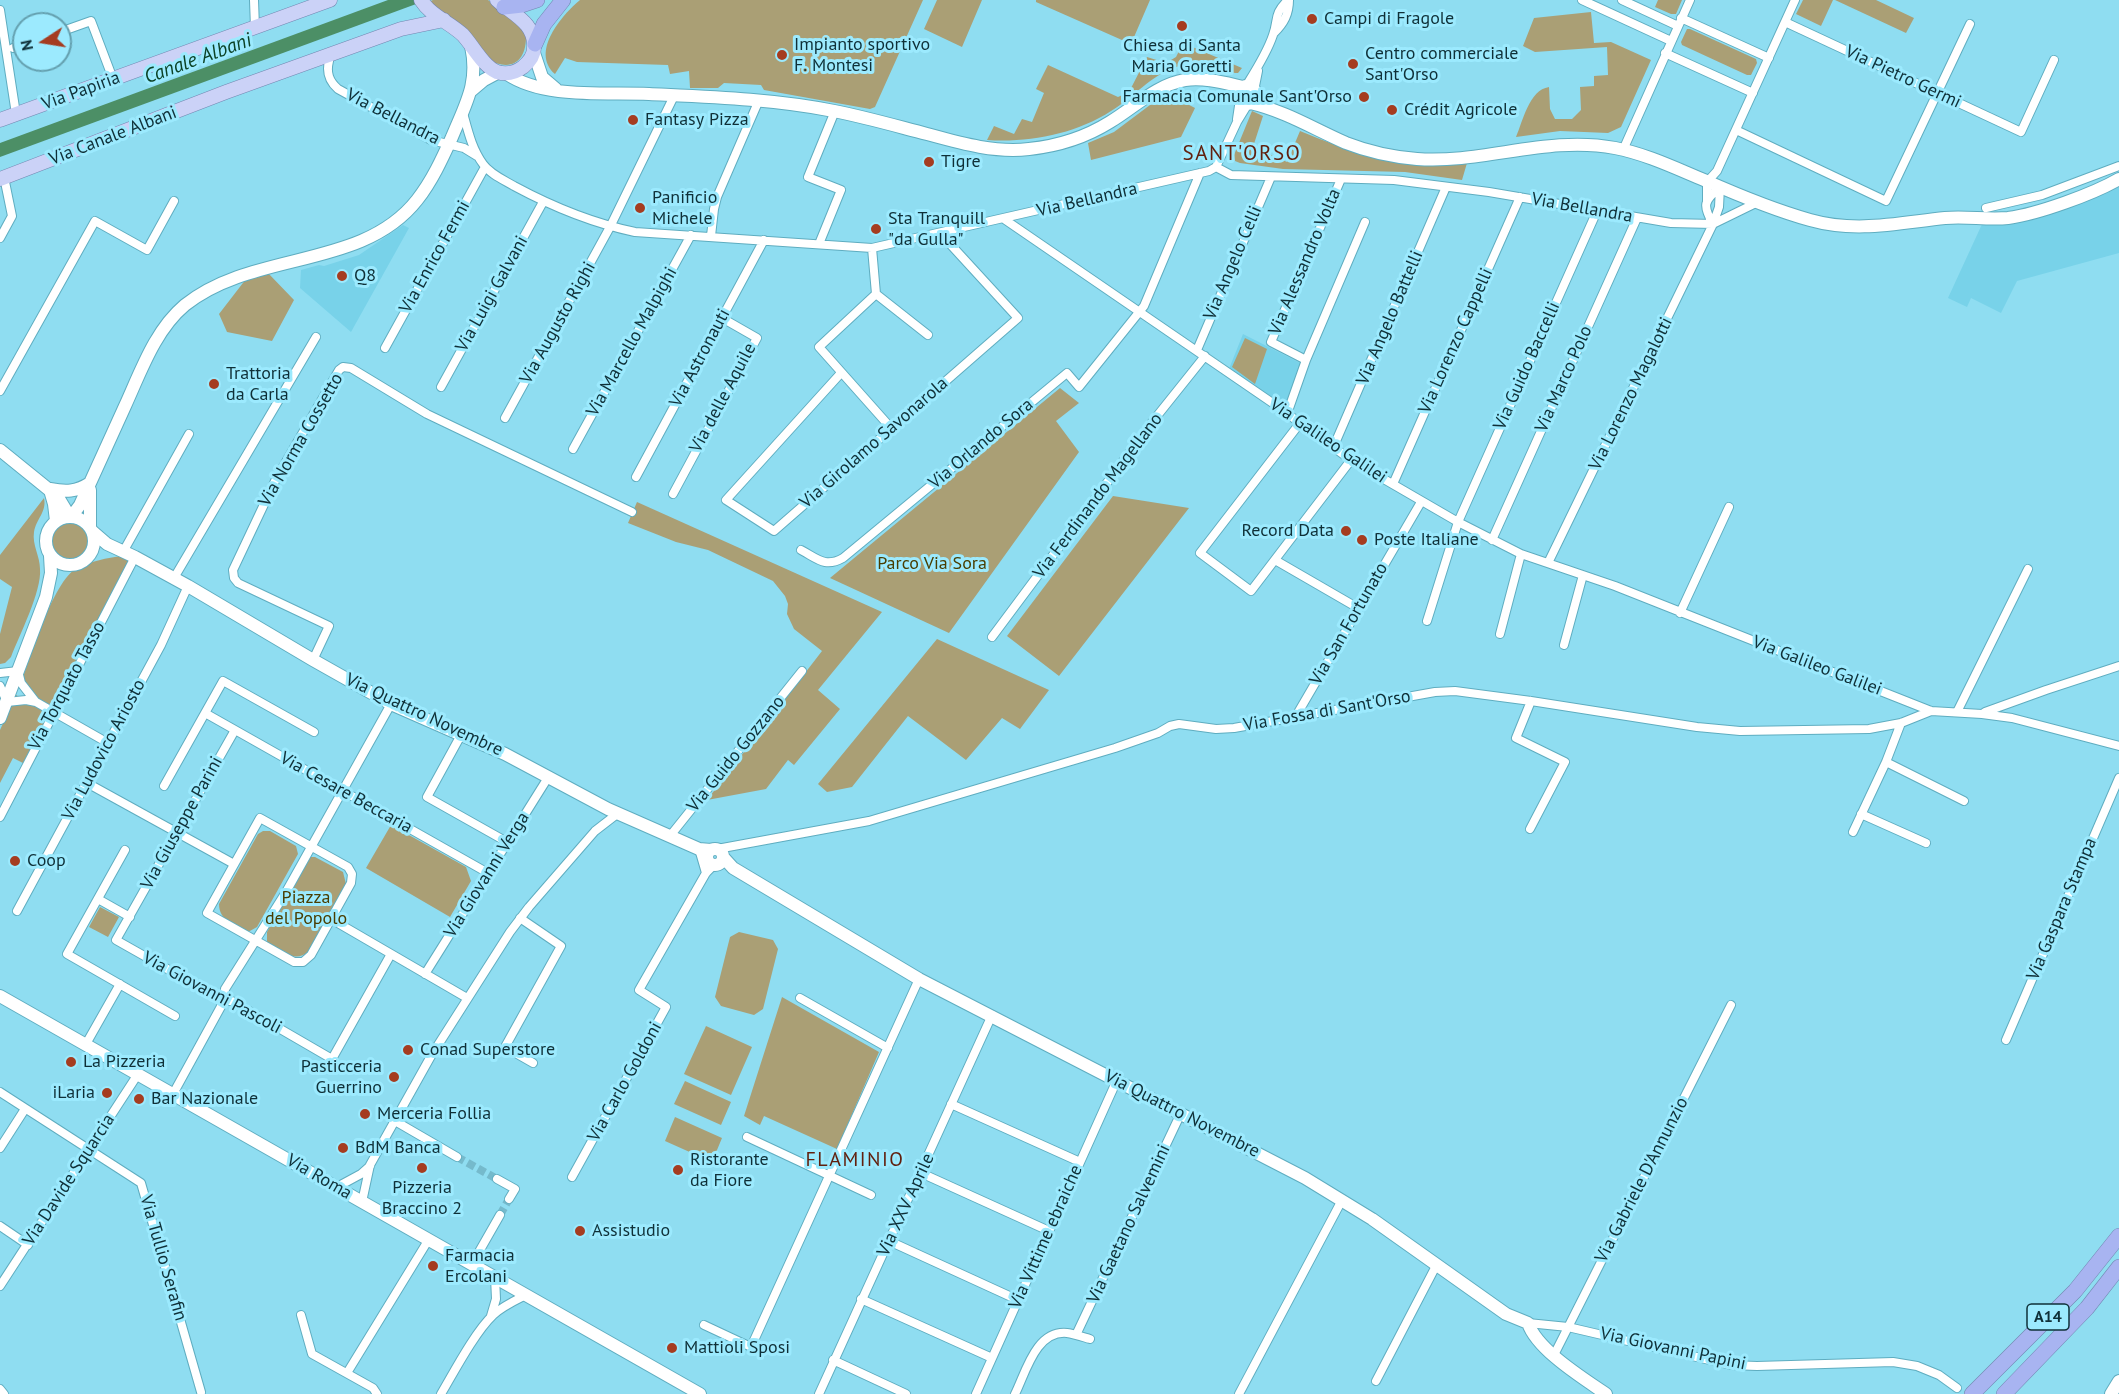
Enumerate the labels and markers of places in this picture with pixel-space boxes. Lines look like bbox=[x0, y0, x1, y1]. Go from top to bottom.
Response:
place label: Campi di Fragole bbox=[1324, 8, 1454, 30]
marker: Campi di Fragole bbox=[1305, 12, 1319, 26]
marker: Chiesa di Santa Maria Goretti bbox=[1175, 19, 1189, 33]
place label: Impianto sportivo F. Montesi bbox=[794, 34, 930, 76]
place label: Chiesa di Santa Maria Goretti bbox=[1123, 35, 1241, 78]
place label: Centro commerciale Sant'Orso bbox=[1365, 43, 1518, 86]
marker: Impianto sportivo F. Montesi bbox=[775, 48, 789, 62]
marker: Centro commerciale Sant'Orso bbox=[1346, 57, 1360, 71]
place label: Farmacia Comunale Sant'Orso bbox=[1123, 86, 1352, 108]
marker: Farmacia Comunale Sant'Orso bbox=[1357, 90, 1371, 104]
place label: Crédit Agricole bbox=[1404, 99, 1517, 121]
marker: Crédit Agricole bbox=[1385, 103, 1399, 117]
place label: Fantasy Pizza bbox=[645, 109, 749, 131]
marker: Fantasy Pizza bbox=[626, 113, 640, 127]
place label: Tigre bbox=[941, 151, 981, 173]
marker: Tigre bbox=[922, 155, 936, 169]
place label: Panificio Michele bbox=[652, 187, 717, 230]
marker: Panificio Michele bbox=[633, 201, 647, 215]
place label: Sta Tranquill "da Gulla" bbox=[888, 208, 985, 250]
marker: Sta Tranquill "da Gulla" bbox=[869, 222, 883, 236]
place label: Q8 bbox=[354, 265, 376, 287]
marker: Q8 bbox=[335, 269, 349, 283]
place label: Trattoria da Carla bbox=[226, 363, 291, 406]
marker: Trattoria da Carla bbox=[207, 377, 221, 391]
place label: Record Data bbox=[1242, 520, 1334, 542]
marker: Record Data bbox=[1339, 524, 1353, 538]
place label: Poste Italiane bbox=[1374, 529, 1479, 551]
marker: Poste Italiane bbox=[1355, 533, 1369, 547]
place label: Coop bbox=[27, 850, 66, 872]
marker: Coop bbox=[8, 854, 22, 868]
place label: Conad Superstore bbox=[420, 1039, 555, 1061]
marker: Conad Superstore bbox=[401, 1043, 415, 1057]
place label: La Pizzeria bbox=[83, 1051, 165, 1073]
marker: La Pizzeria bbox=[64, 1055, 78, 1069]
place label: Pasticceria Guerrino bbox=[301, 1056, 382, 1098]
marker: Pasticceria Guerrino bbox=[387, 1070, 401, 1084]
place label: iLaria bbox=[52, 1082, 95, 1104]
marker: iLaria bbox=[100, 1086, 114, 1100]
place label: Bar Nazionale bbox=[151, 1088, 258, 1110]
marker: Bar Nazionale bbox=[132, 1092, 146, 1106]
place label: Merceria Follia bbox=[377, 1103, 491, 1125]
marker: Merceria Follia bbox=[358, 1107, 372, 1121]
place label: BdM Banca bbox=[355, 1137, 441, 1159]
marker: BdM Banca bbox=[336, 1141, 350, 1155]
place label: Ristorante da Fiore bbox=[690, 1149, 769, 1192]
marker: Pizzeria Braccino 2 bbox=[415, 1161, 429, 1175]
marker: Ristorante da Fiore bbox=[671, 1163, 685, 1177]
place label: Pizzeria Braccino 2 bbox=[382, 1177, 462, 1220]
place label: Assistudio bbox=[592, 1220, 670, 1242]
marker: Assistudio bbox=[573, 1224, 587, 1238]
place label: Farmacia Ercolani bbox=[445, 1245, 515, 1288]
marker: Farmacia Ercolani bbox=[426, 1259, 440, 1273]
place label: Mattioli Sposi bbox=[684, 1337, 790, 1359]
marker: Mattioli Sposi bbox=[665, 1341, 679, 1355]

